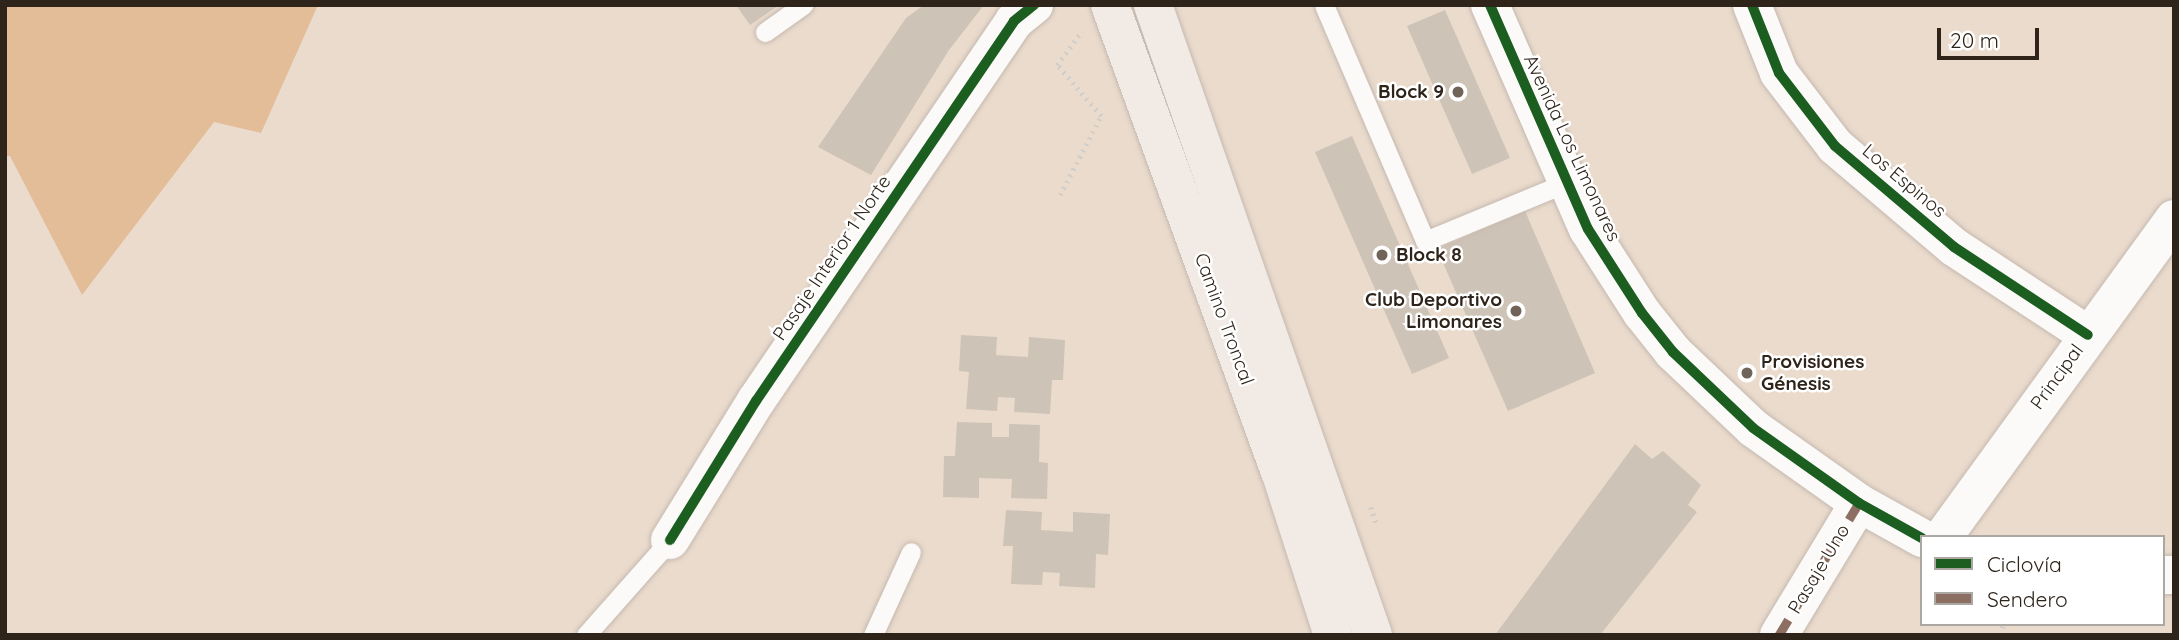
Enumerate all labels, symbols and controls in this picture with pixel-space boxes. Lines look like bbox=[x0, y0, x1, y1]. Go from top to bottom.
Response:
scale bar bbox=[1941, 14, 2042, 58]
text: 20 m bbox=[1950, 27, 1999, 53]
street label: Avenida Los Limonares bbox=[1519, 51, 1625, 245]
place label: Block 9 bbox=[1378, 81, 1444, 103]
marker: Block 9 bbox=[1450, 84, 1466, 100]
street label: Los Espinos bbox=[1857, 139, 1951, 223]
street label: Pasaje Interior 1 Norte bbox=[768, 171, 896, 345]
place label: Block 8 bbox=[1396, 244, 1462, 266]
marker: Block 8 bbox=[1374, 247, 1390, 263]
street label: Camino Troncal bbox=[1190, 250, 1258, 388]
place label: Club Deportivo Limonares bbox=[1365, 289, 1502, 333]
marker: Club Deportivo Limonares bbox=[1508, 303, 1524, 319]
street label: Principal bbox=[2026, 340, 2088, 414]
place label: Provisiones Génesis bbox=[1761, 351, 1864, 395]
marker: Provisiones Génesis bbox=[1739, 365, 1755, 381]
street label: Pasaje Uno bbox=[1783, 520, 1855, 618]
legend bbox=[1920, 535, 2165, 626]
text: Ciclovía bbox=[1987, 551, 2062, 577]
text: Sendero bbox=[1987, 586, 2068, 612]

